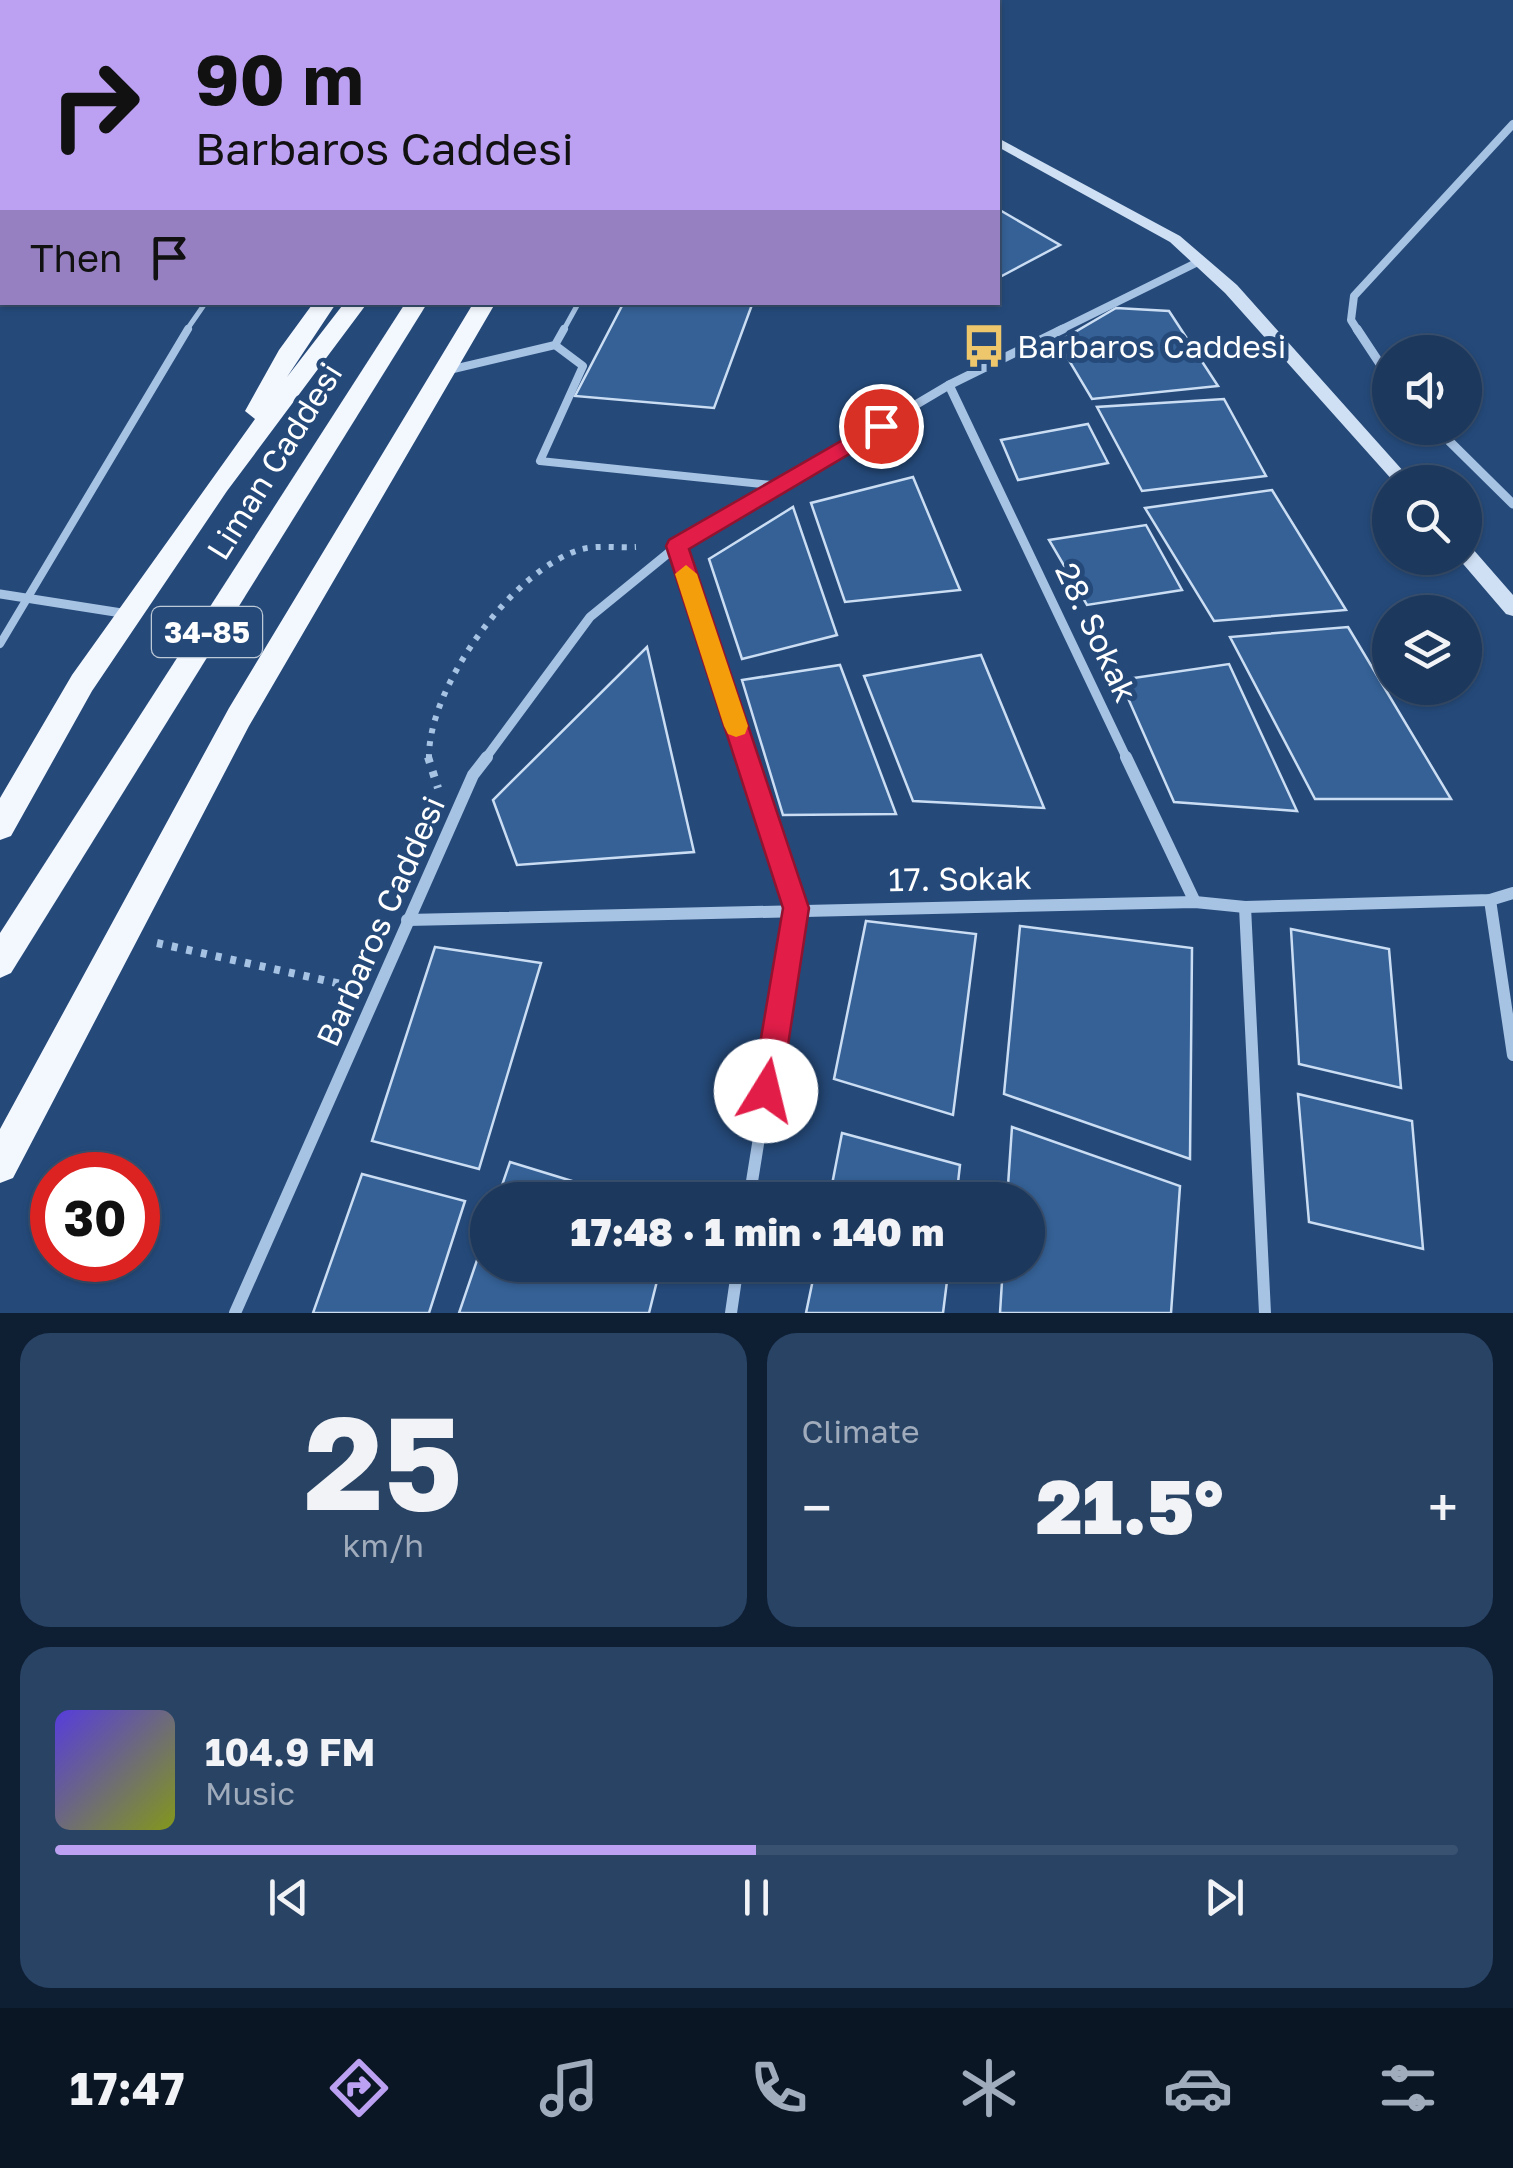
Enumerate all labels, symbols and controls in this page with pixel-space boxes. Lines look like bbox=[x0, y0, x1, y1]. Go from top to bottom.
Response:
text: 90 m bbox=[195, 36, 364, 120]
icon: right bbox=[30, 40, 160, 170]
text: Barbaros Caddesi bbox=[195, 121, 574, 175]
icon: arrive bbox=[142, 230, 197, 285]
text: Then bbox=[30, 235, 122, 280]
bus stop icon: Barbaros Caddesi bbox=[960, 322, 1008, 370]
place label: Barbaros Caddesi bbox=[1017, 327, 1286, 365]
map controls bbox=[1372, 335, 1482, 705]
button: sound bbox=[1372, 335, 1482, 445]
street label: Liman Caddesi bbox=[198, 356, 350, 566]
pin bbox=[839, 384, 924, 469]
icon: arrive bbox=[854, 399, 909, 454]
button: search bbox=[1372, 465, 1482, 575]
street label: 28. Sokak bbox=[1048, 556, 1146, 708]
button: layers bbox=[1372, 595, 1482, 705]
road number: 34-85 bbox=[152, 607, 262, 657]
street label: Barbaros Caddesi bbox=[308, 790, 452, 1052]
street label: 17. Sokak bbox=[888, 858, 1032, 898]
position arrow bbox=[714, 1039, 818, 1143]
speed limit sign: 30 bbox=[30, 1152, 160, 1282]
text: 17:48 · 1 min · 140 m bbox=[571, 1209, 944, 1254]
text: 25 bbox=[304, 1383, 463, 1539]
text: Climate bbox=[802, 1412, 920, 1450]
text: 21.5° bbox=[1036, 1460, 1223, 1551]
text: − bbox=[802, 1474, 832, 1540]
text: + bbox=[1428, 1474, 1458, 1540]
text: km/h bbox=[343, 1526, 424, 1564]
text: 104.9 FM bbox=[205, 1729, 375, 1774]
text: Music bbox=[205, 1774, 295, 1812]
icon: previous bbox=[261, 1870, 316, 1925]
icon: pause bbox=[729, 1870, 784, 1925]
icon: next bbox=[1197, 1870, 1252, 1925]
icon: directions bbox=[324, 2053, 394, 2123]
icon: music bbox=[534, 2053, 604, 2123]
icon: phone bbox=[744, 2053, 814, 2123]
icon: climate bbox=[954, 2053, 1024, 2123]
icon: car bbox=[1163, 2053, 1233, 2123]
icon: filters bbox=[1373, 2053, 1443, 2123]
text: 17:47 bbox=[70, 2061, 185, 2115]

